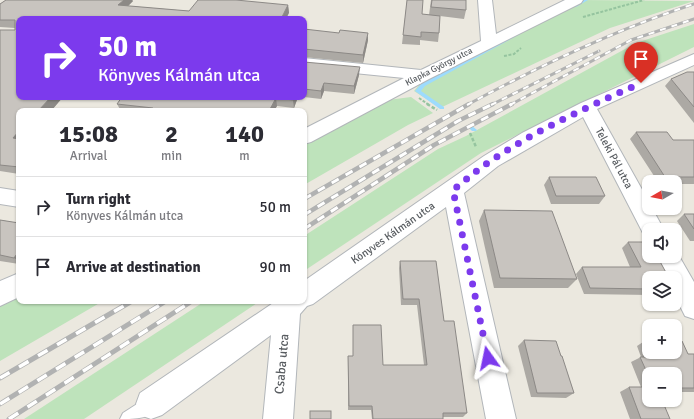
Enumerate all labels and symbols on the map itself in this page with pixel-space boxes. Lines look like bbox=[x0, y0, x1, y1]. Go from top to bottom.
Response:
pin bbox=[624, 42, 658, 83]
street label: Klapka György utca bbox=[404, 45, 475, 89]
street label: Teleki Pál utca bbox=[592, 125, 636, 191]
north arrow bbox=[642, 175, 682, 215]
street label: Könyves Kálmán utca bbox=[349, 199, 438, 267]
street label: Csaba utca bbox=[271, 333, 293, 395]
position arrow bbox=[467, 337, 509, 379]

